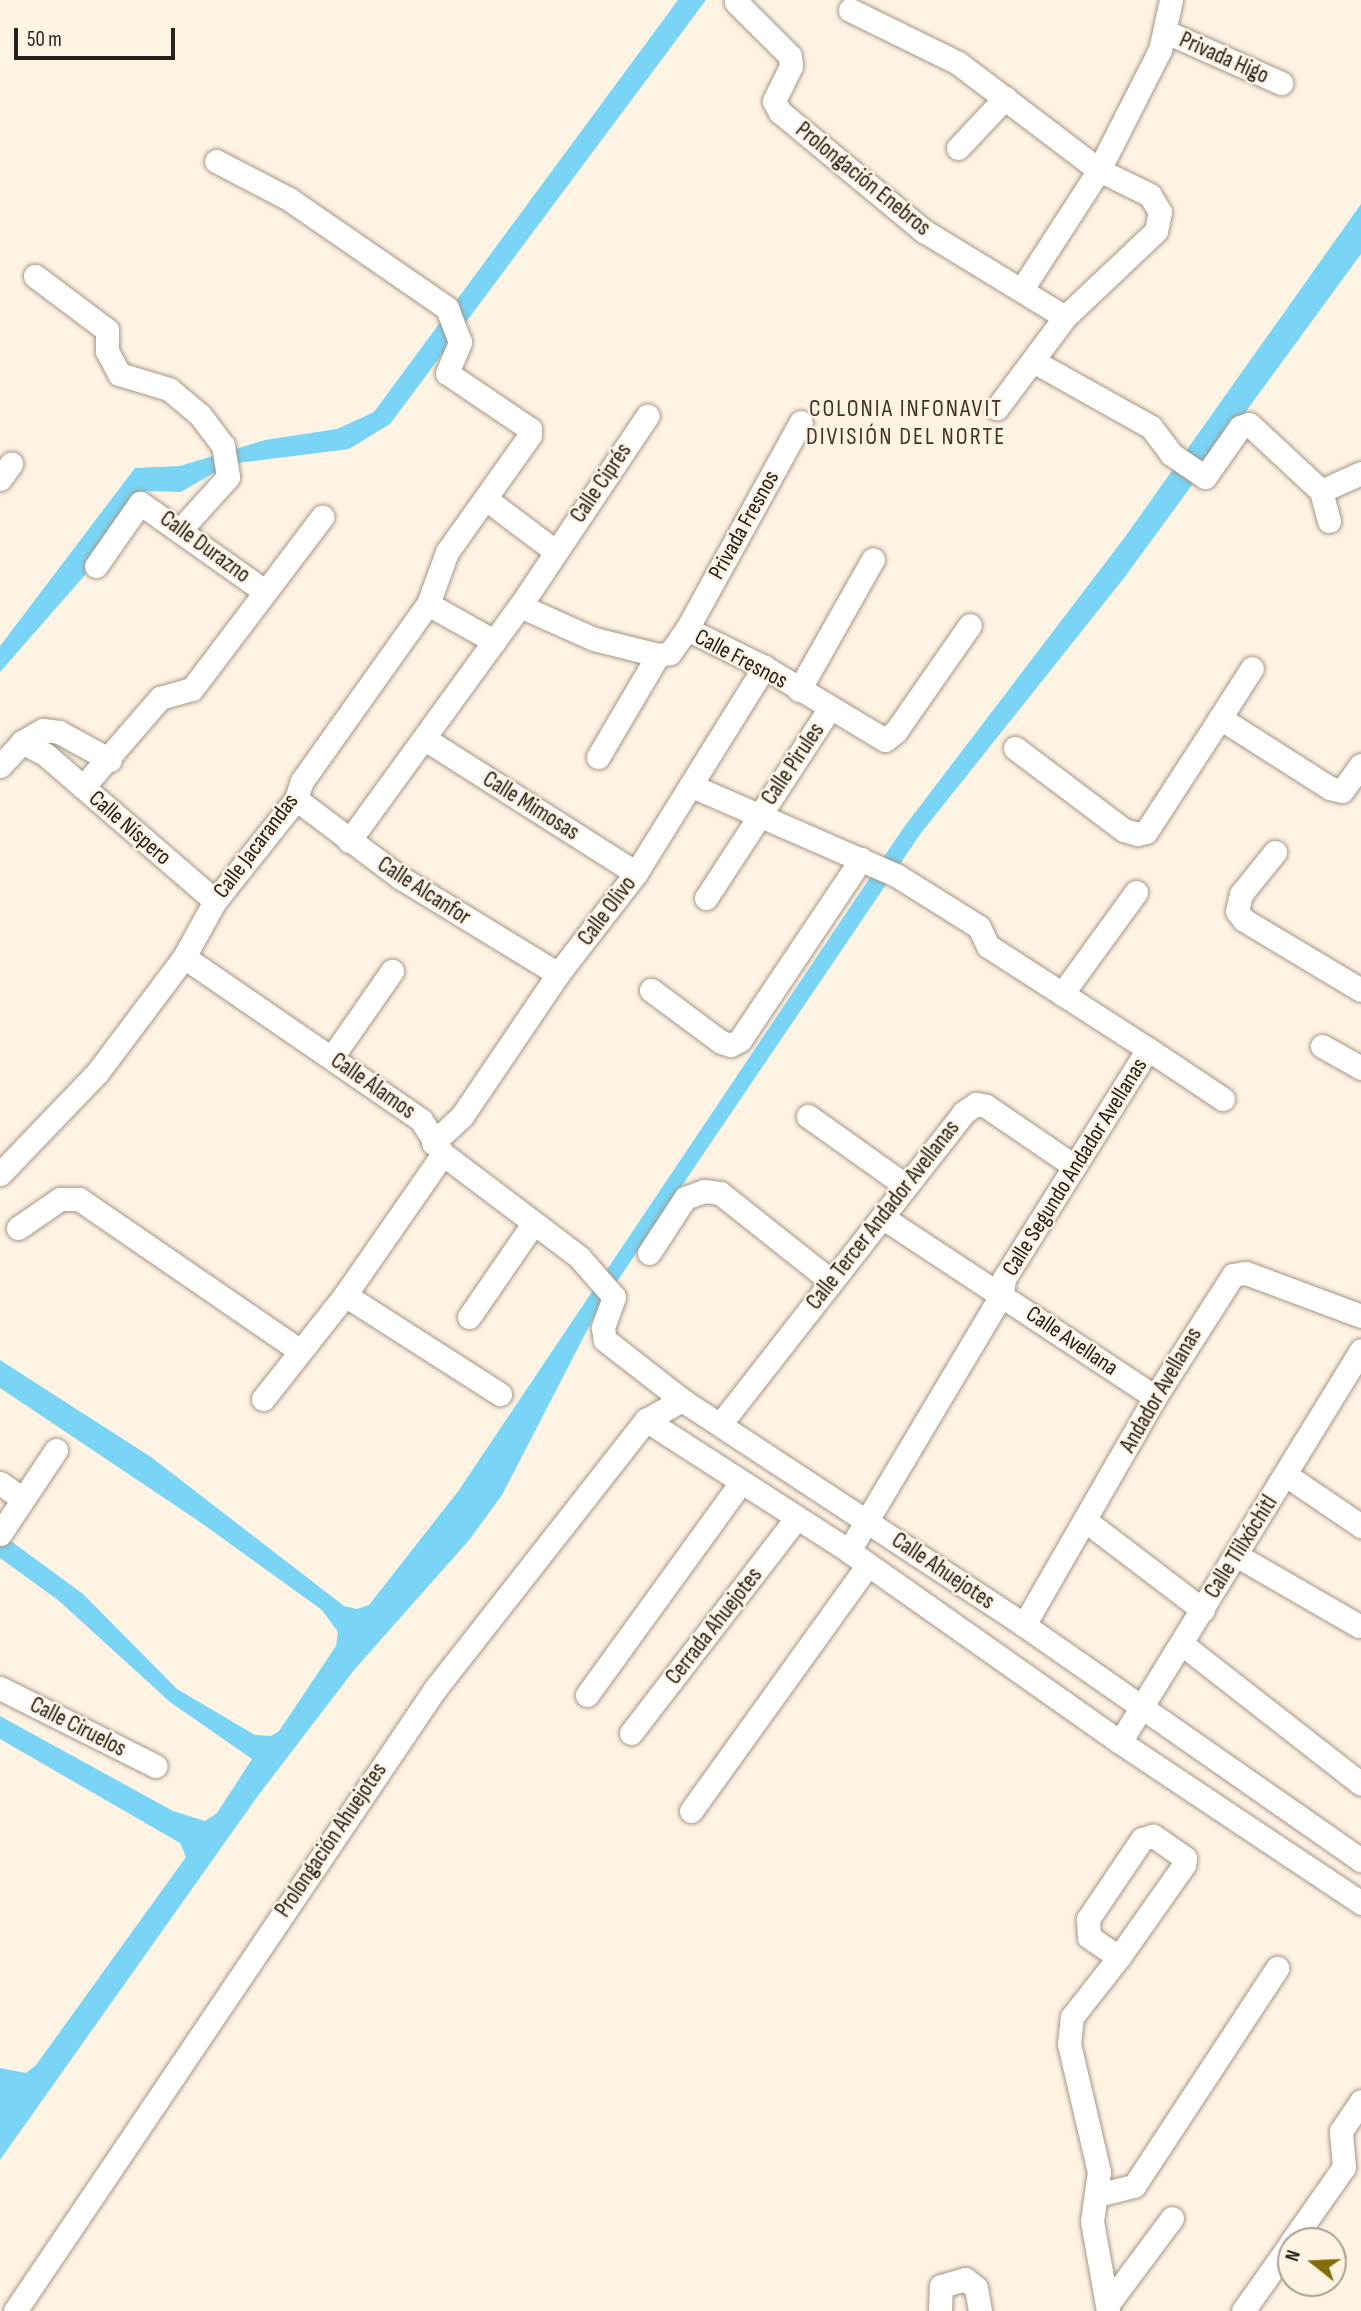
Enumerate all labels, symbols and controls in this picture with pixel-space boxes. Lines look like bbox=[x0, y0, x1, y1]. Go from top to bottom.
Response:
scale bar bbox=[18, 14, 178, 58]
street label: Privada Higo bbox=[1175, 26, 1273, 90]
text: 50 m bbox=[27, 27, 62, 52]
street label: Prolongación Enebros bbox=[790, 116, 936, 242]
district label: COLONIA INFONAVIT DIVISIÓN DEL NORTE bbox=[808, 395, 1004, 451]
street label: Calle Ciprés bbox=[564, 438, 638, 528]
street label: Privada Fresnos bbox=[703, 466, 785, 584]
street label: Calle Durazno bbox=[155, 505, 255, 589]
street label: Calle Fresnos bbox=[690, 623, 792, 695]
street label: Calle Pirules bbox=[756, 718, 830, 810]
street label: Calle Mimosas bbox=[478, 766, 584, 846]
street label: Calle Níspero bbox=[83, 785, 177, 871]
street label: Calle Jacarandas bbox=[208, 788, 304, 904]
street label: Calle Alcanfor bbox=[372, 851, 476, 931]
street label: Calle Olivo bbox=[572, 871, 642, 951]
street label: Calle Álamos bbox=[325, 1047, 421, 1125]
street label: Calle Segundo Andador Avellanas bbox=[997, 1053, 1153, 1281]
street label: Calle Tercer Andador Avellanas bbox=[800, 1115, 966, 1315]
street label: Calle Avellana bbox=[1021, 1300, 1123, 1382]
street label: Andador Avellanas bbox=[1114, 1323, 1208, 1457]
street label: Calle Tlilxóchitl bbox=[1199, 1491, 1283, 1603]
street label: Calle Ahuejotes bbox=[886, 1527, 1000, 1615]
street label: Cerrada Ahuejotes bbox=[660, 1562, 768, 1690]
street label: Calle Ciruelos bbox=[25, 1691, 131, 1763]
street label: Prolongación Ahuejotes bbox=[269, 1758, 393, 1922]
north arrow bbox=[1277, 2227, 1347, 2297]
text: N bbox=[1281, 2248, 1306, 2264]

